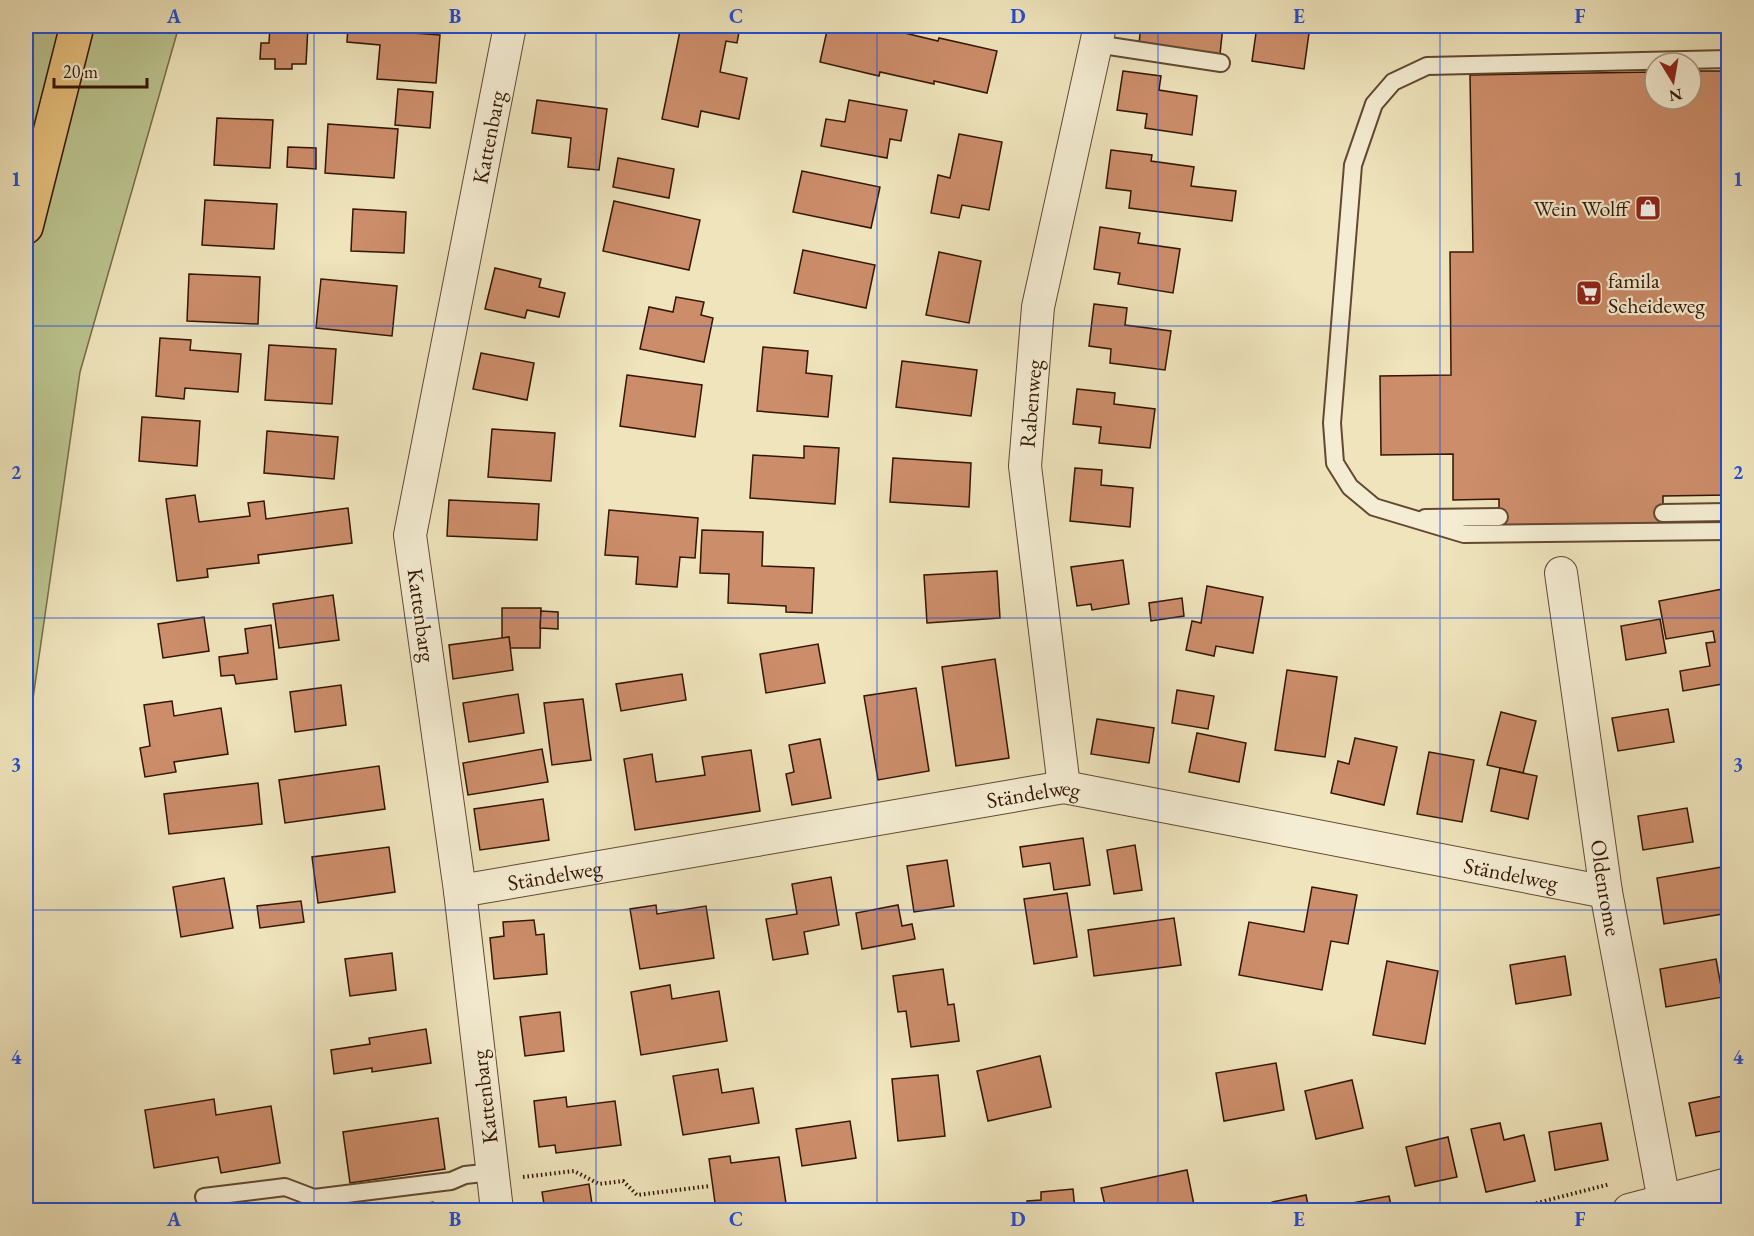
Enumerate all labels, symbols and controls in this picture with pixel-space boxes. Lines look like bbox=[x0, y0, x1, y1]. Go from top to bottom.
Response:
text: A bbox=[166, 3, 182, 29]
text: B bbox=[449, 3, 461, 29]
text: C bbox=[729, 3, 743, 29]
text: D bbox=[1010, 3, 1026, 29]
text: E bbox=[1293, 3, 1305, 29]
text: F bbox=[1575, 3, 1586, 29]
scale bar bbox=[54, 51, 147, 89]
north arrow bbox=[1643, 51, 1703, 111]
text: 20 m bbox=[63, 60, 98, 83]
text: N bbox=[1667, 84, 1684, 107]
street label: Kattenbarg bbox=[465, 88, 512, 186]
text: 1 bbox=[11, 166, 21, 192]
text: 1 bbox=[1733, 166, 1743, 192]
shop icon: Wein Wolff bbox=[1633, 193, 1663, 223]
place label: Wein Wolff bbox=[1534, 194, 1630, 223]
place label: famila Scheideweg bbox=[1608, 266, 1705, 320]
supermarket icon: famila Scheideweg bbox=[1574, 278, 1604, 308]
street label: Rabenweg bbox=[1013, 358, 1049, 449]
text: 2 bbox=[11, 459, 22, 485]
text: 2 bbox=[1733, 459, 1744, 485]
street label: Kattenbarg bbox=[401, 566, 442, 664]
text: 3 bbox=[11, 751, 21, 777]
text: 3 bbox=[1733, 751, 1743, 777]
street label: Ständelweg bbox=[984, 773, 1084, 815]
street label: Oldenrome bbox=[1584, 838, 1628, 939]
street label: Ständelweg bbox=[1461, 851, 1561, 897]
street label: Ständelweg bbox=[505, 853, 605, 898]
text: 4 bbox=[11, 1044, 22, 1070]
text: 4 bbox=[1733, 1044, 1744, 1070]
street label: Kattenbarg bbox=[464, 1048, 505, 1146]
text: A bbox=[166, 1206, 182, 1232]
text: B bbox=[449, 1206, 461, 1232]
text: C bbox=[729, 1206, 743, 1232]
text: D bbox=[1010, 1206, 1026, 1232]
text: E bbox=[1293, 1206, 1305, 1232]
text: F bbox=[1575, 1206, 1586, 1232]

